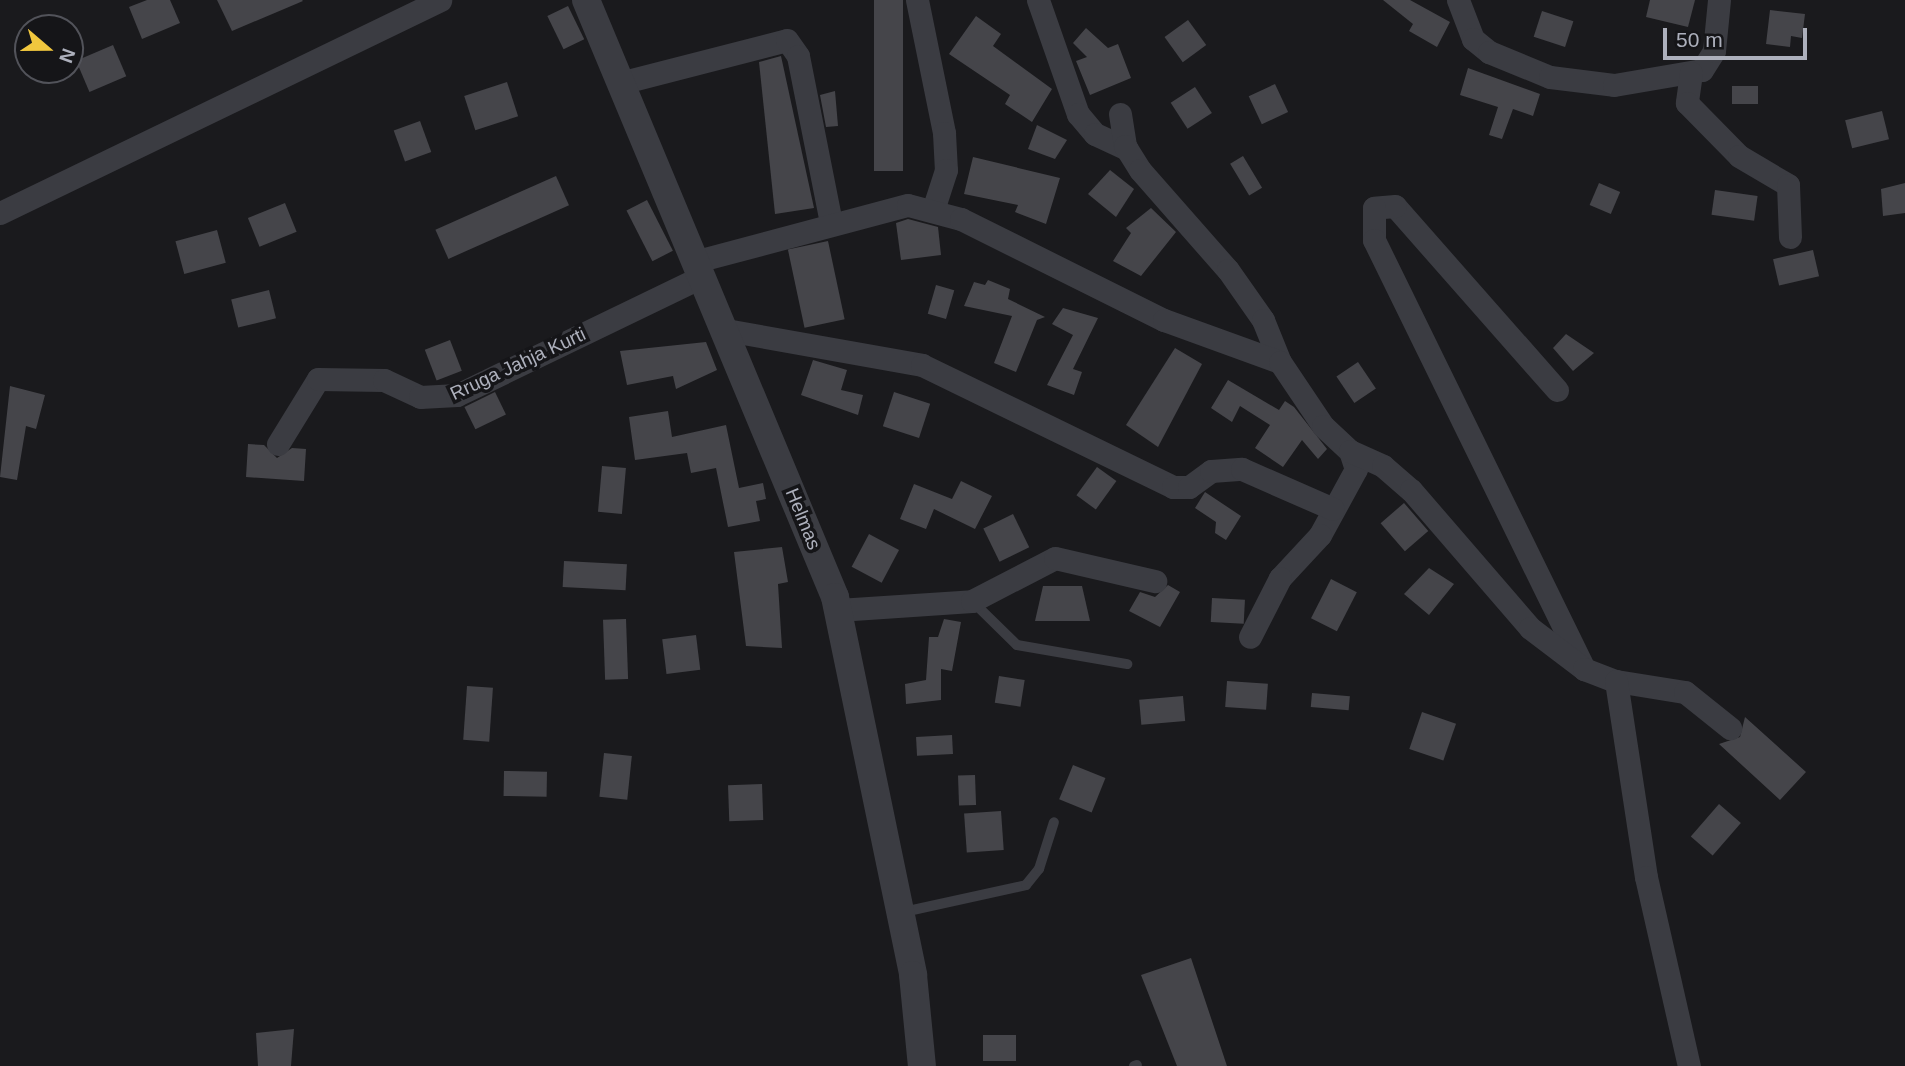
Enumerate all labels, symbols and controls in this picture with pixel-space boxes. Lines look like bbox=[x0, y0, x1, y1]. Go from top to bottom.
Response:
north arrow bbox=[14, 14, 84, 84]
scale bar bbox=[1667, 14, 1811, 58]
text: 50 m bbox=[1676, 28, 1723, 51]
text: N bbox=[55, 46, 80, 66]
street label: Rruga Jahja Kurti bbox=[447, 323, 589, 405]
street label: Helmas bbox=[780, 485, 826, 553]

